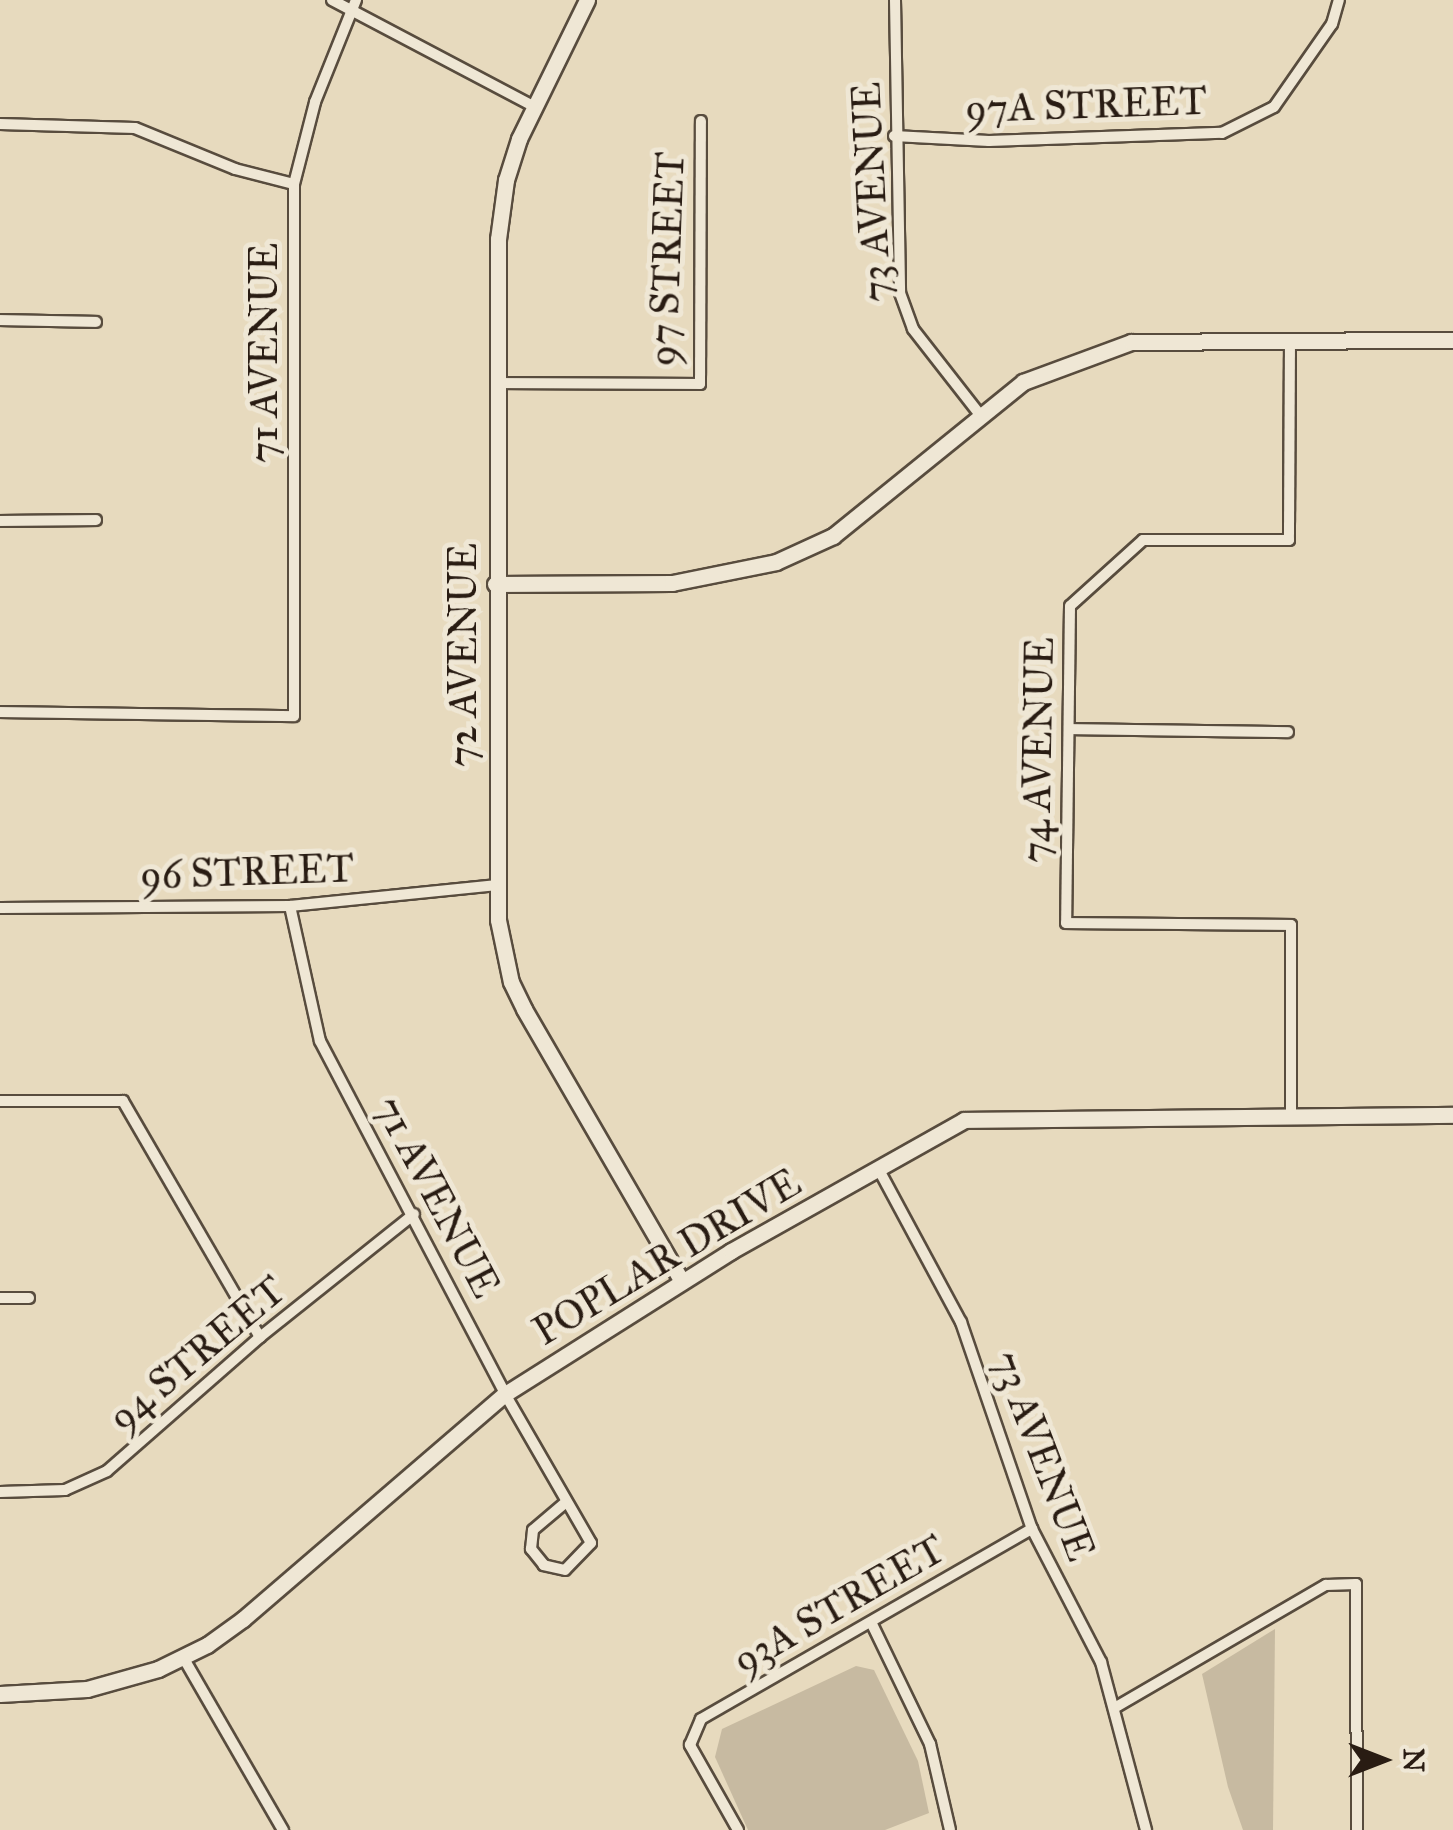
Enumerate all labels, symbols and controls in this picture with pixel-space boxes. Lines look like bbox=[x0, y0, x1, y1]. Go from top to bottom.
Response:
street label: 97A STREET bbox=[964, 77, 1208, 133]
street label: 73 AVENUE bbox=[842, 81, 902, 303]
street label: 97 STREET bbox=[639, 151, 695, 367]
street label: 71 AVENUE bbox=[240, 243, 288, 463]
street label: 72 AVENUE bbox=[439, 543, 487, 767]
street label: 74 AVENUE bbox=[1012, 637, 1064, 863]
street label: 96 STREET bbox=[139, 844, 355, 900]
street label: 71 AVENUE bbox=[364, 1088, 510, 1306]
street label: POPLAR DRIVE bbox=[525, 1158, 809, 1356]
street label: 94 STREET bbox=[99, 1266, 295, 1442]
street label: 73 AVENUE bbox=[981, 1344, 1105, 1568]
street label: 93A STREET bbox=[725, 1525, 953, 1685]
north arrow bbox=[1333, 1710, 1433, 1810]
text: N bbox=[1396, 1748, 1431, 1772]

